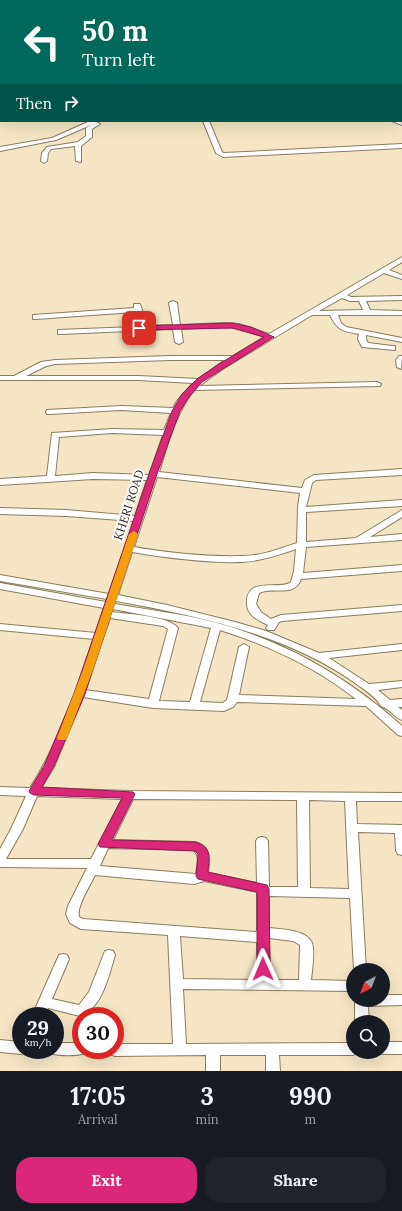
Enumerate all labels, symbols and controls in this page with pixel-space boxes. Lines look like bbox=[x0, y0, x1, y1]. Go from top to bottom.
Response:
text: 50 m bbox=[82, 13, 148, 49]
icon: left bbox=[16, 16, 68, 68]
text: Turn left bbox=[82, 48, 155, 71]
icon: right bbox=[60, 92, 82, 114]
text: Then bbox=[16, 94, 52, 113]
pin bbox=[122, 311, 156, 345]
icon: arrive bbox=[128, 317, 150, 339]
street label: KHERI ROAD bbox=[110, 468, 147, 542]
position arrow bbox=[242, 948, 284, 990]
north arrow bbox=[346, 963, 390, 1007]
map controls bbox=[346, 963, 390, 1059]
speed limit sign: 30 bbox=[72, 1007, 124, 1059]
text: 29 bbox=[27, 1015, 49, 1040]
button: search bbox=[346, 1015, 390, 1059]
text: km/h bbox=[24, 1036, 52, 1049]
text: 17:05 bbox=[70, 1081, 125, 1112]
text: 3 bbox=[200, 1081, 214, 1112]
text: 990 bbox=[289, 1081, 332, 1112]
text: Arrival bbox=[78, 1111, 118, 1128]
text: min bbox=[196, 1111, 219, 1128]
text: m bbox=[305, 1111, 316, 1128]
button: Exit bbox=[16, 1157, 197, 1203]
button: Share bbox=[205, 1157, 386, 1203]

